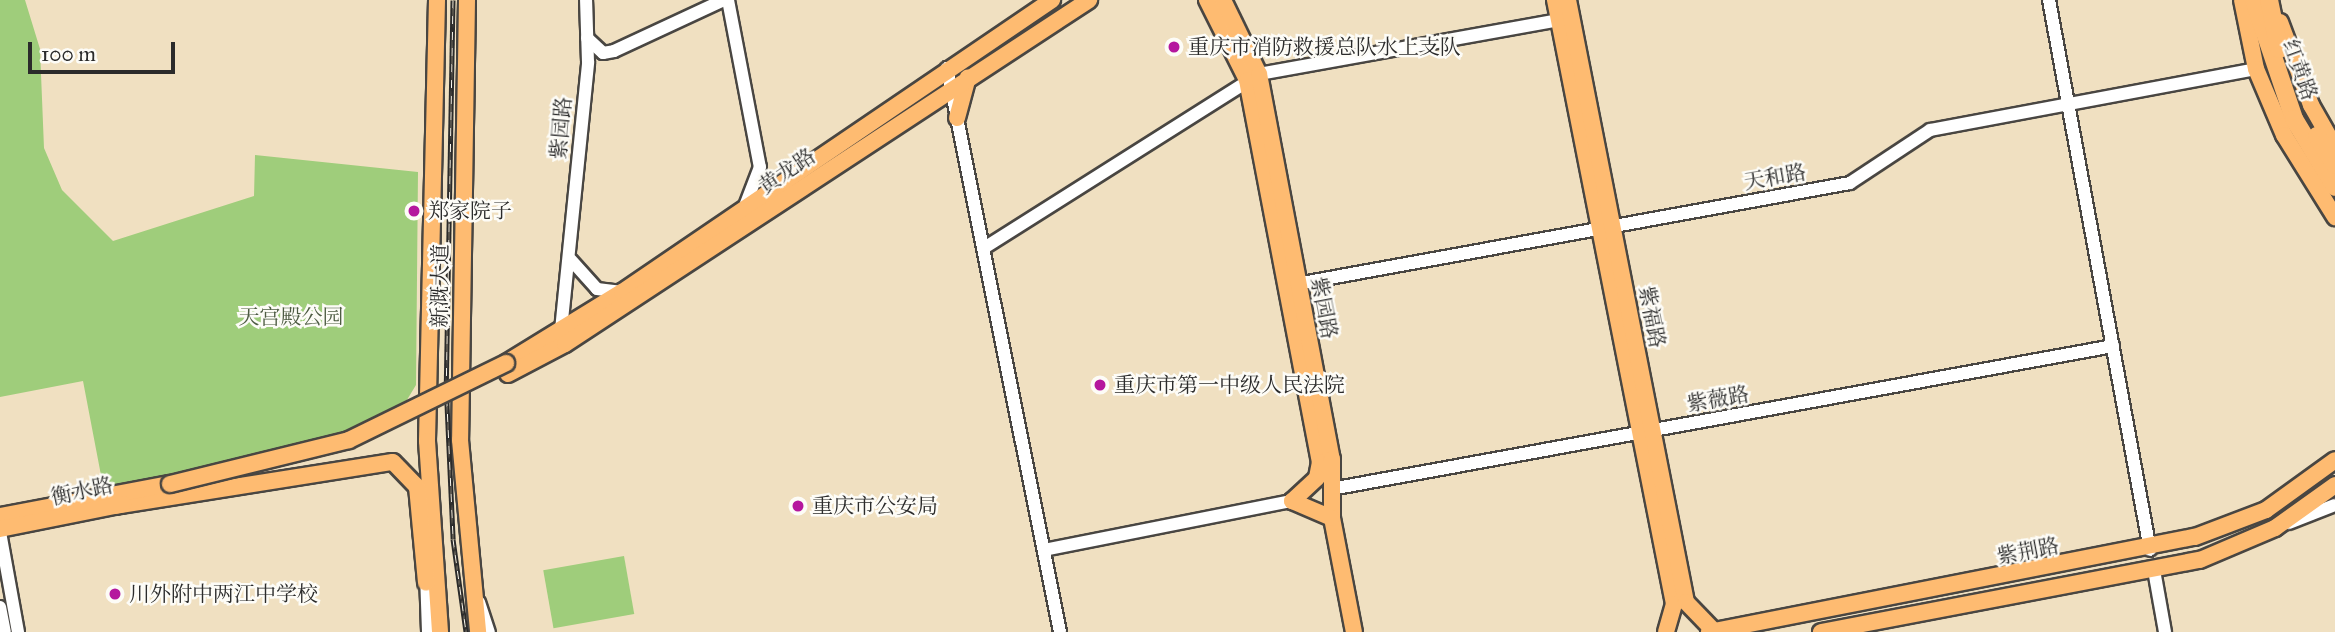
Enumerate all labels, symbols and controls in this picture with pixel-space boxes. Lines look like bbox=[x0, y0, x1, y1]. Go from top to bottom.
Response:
scale bar bbox=[32, 28, 178, 72]
place label: 重庆市消防救援总队水上支队 bbox=[1188, 34, 1461, 60]
street label: 红黄路 bbox=[2277, 36, 2323, 104]
marker: 重庆市消防救援总队水上支队 bbox=[1166, 39, 1182, 55]
text: 100 m bbox=[41, 41, 96, 67]
street label: 紫园路 bbox=[546, 96, 576, 160]
street label: 黄龙路 bbox=[754, 143, 820, 199]
street label: 天和路 bbox=[1742, 159, 1808, 195]
place label: 郑家院子 bbox=[428, 198, 512, 224]
marker: 郑家院子 bbox=[406, 203, 422, 219]
street label: 新溉大道 bbox=[427, 244, 453, 328]
street label: 紫园路 bbox=[1306, 275, 1342, 341]
street label: 紫福路 bbox=[1634, 284, 1670, 350]
park label: 天宫殿公园 bbox=[239, 304, 343, 330]
place label: 重庆市第一中级人民法院 bbox=[1114, 372, 1345, 398]
marker: 重庆市第一中级人民法院 bbox=[1092, 377, 1108, 393]
street label: 紫薇路 bbox=[1685, 381, 1751, 417]
street label: 衡水路 bbox=[49, 472, 115, 510]
place label: 重庆市公安局 bbox=[812, 493, 938, 519]
marker: 重庆市公安局 bbox=[790, 498, 806, 514]
street label: 紫荆路 bbox=[1995, 533, 2061, 569]
place label: 川外附中两江中学校 bbox=[129, 581, 318, 607]
marker: 川外附中两江中学校 bbox=[107, 586, 123, 602]

